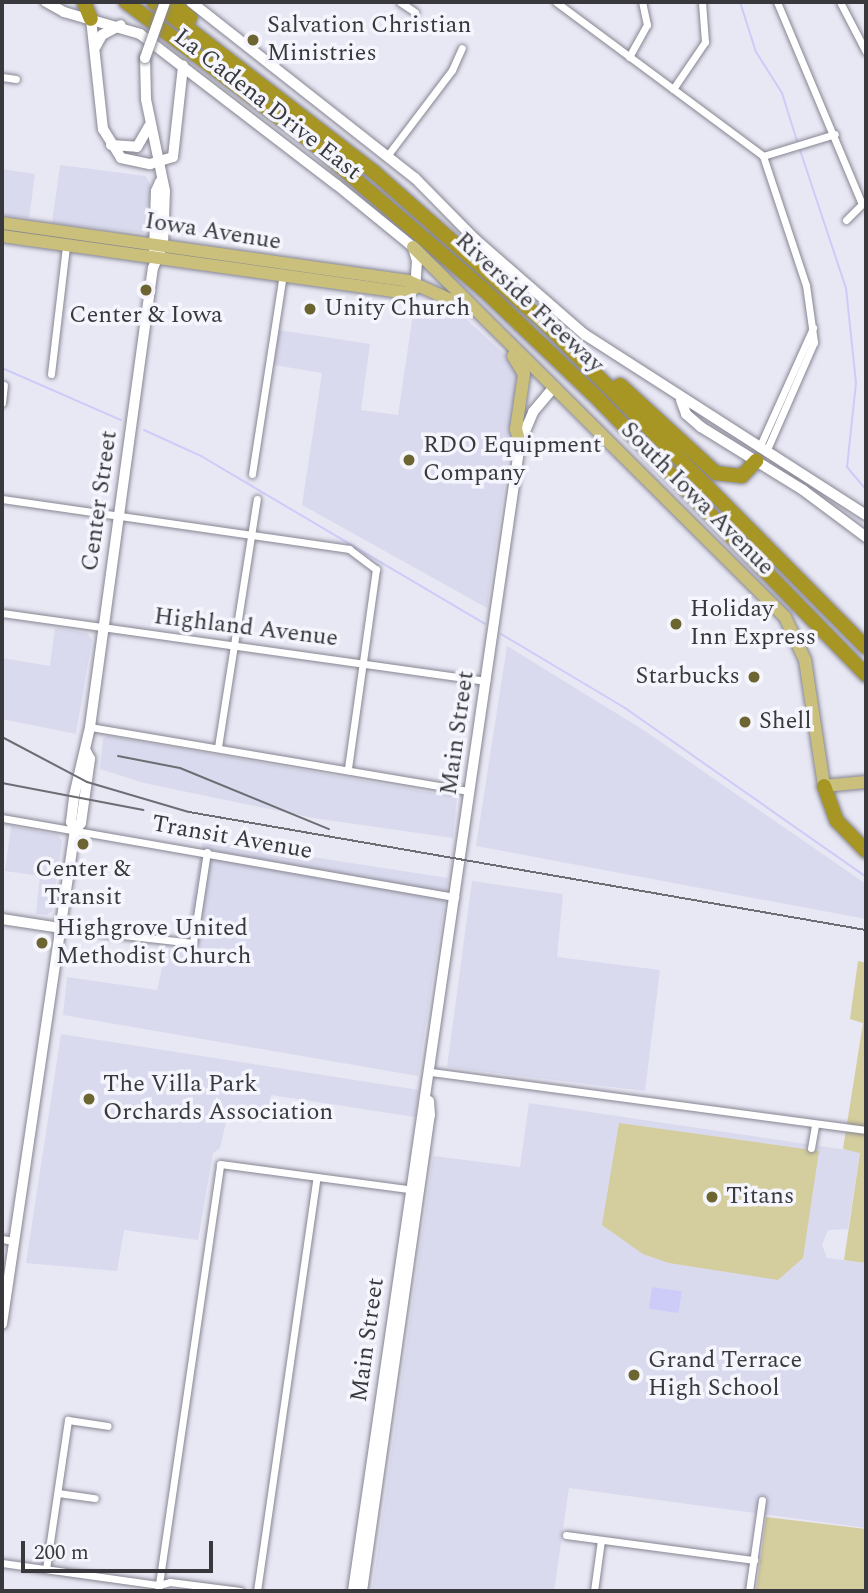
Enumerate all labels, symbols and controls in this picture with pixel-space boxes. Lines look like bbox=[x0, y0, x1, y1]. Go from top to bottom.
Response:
place label: Salvation Christian Ministries bbox=[267, 12, 471, 68]
street label: La Cadena Drive East bbox=[168, 23, 366, 187]
marker: Salvation Christian Ministries bbox=[245, 32, 261, 48]
street label: Iowa Avenue bbox=[143, 207, 283, 257]
street label: Riverside Freeway bbox=[449, 227, 609, 379]
marker: Center & Iowa bbox=[138, 282, 154, 298]
place label: Unity Church bbox=[324, 295, 470, 323]
marker: Unity Church bbox=[302, 301, 318, 317]
place label: Center & Iowa bbox=[69, 302, 223, 330]
street label: South Iowa Avenue bbox=[614, 416, 780, 582]
street label: Center Street bbox=[76, 429, 124, 573]
place label: RDO Equipment Company bbox=[423, 432, 601, 488]
marker: RDO Equipment Company bbox=[401, 452, 417, 468]
place label: Holiday Inn Express bbox=[690, 596, 816, 652]
street label: Highland Avenue bbox=[152, 602, 340, 654]
marker: Holiday Inn Express bbox=[668, 616, 684, 632]
place label: Starbucks bbox=[636, 663, 740, 691]
street label: Main Street bbox=[435, 669, 481, 797]
marker: Starbucks bbox=[746, 669, 762, 685]
place label: Shell bbox=[759, 708, 811, 736]
marker: Shell bbox=[737, 714, 753, 730]
street label: Transit Avenue bbox=[149, 810, 315, 866]
marker: Center & Transit bbox=[75, 836, 91, 852]
place label: Center & Transit bbox=[35, 856, 131, 912]
place label: Highgrove United Methodist Church bbox=[56, 915, 252, 971]
marker: Highgrove United Methodist Church bbox=[34, 935, 50, 951]
place label: The Villa Park Orchards Association bbox=[103, 1071, 333, 1127]
marker: The Villa Park Orchards Association bbox=[81, 1091, 97, 1107]
place label: Titans bbox=[726, 1183, 794, 1211]
marker: Titans bbox=[704, 1189, 720, 1205]
street label: Main Street bbox=[345, 1276, 391, 1404]
place label: Grand Terrace High School bbox=[648, 1347, 802, 1403]
marker: Grand Terrace High School bbox=[626, 1367, 642, 1383]
scale bar bbox=[24, 1526, 217, 1570]
text: 200 m bbox=[34, 1537, 89, 1569]

